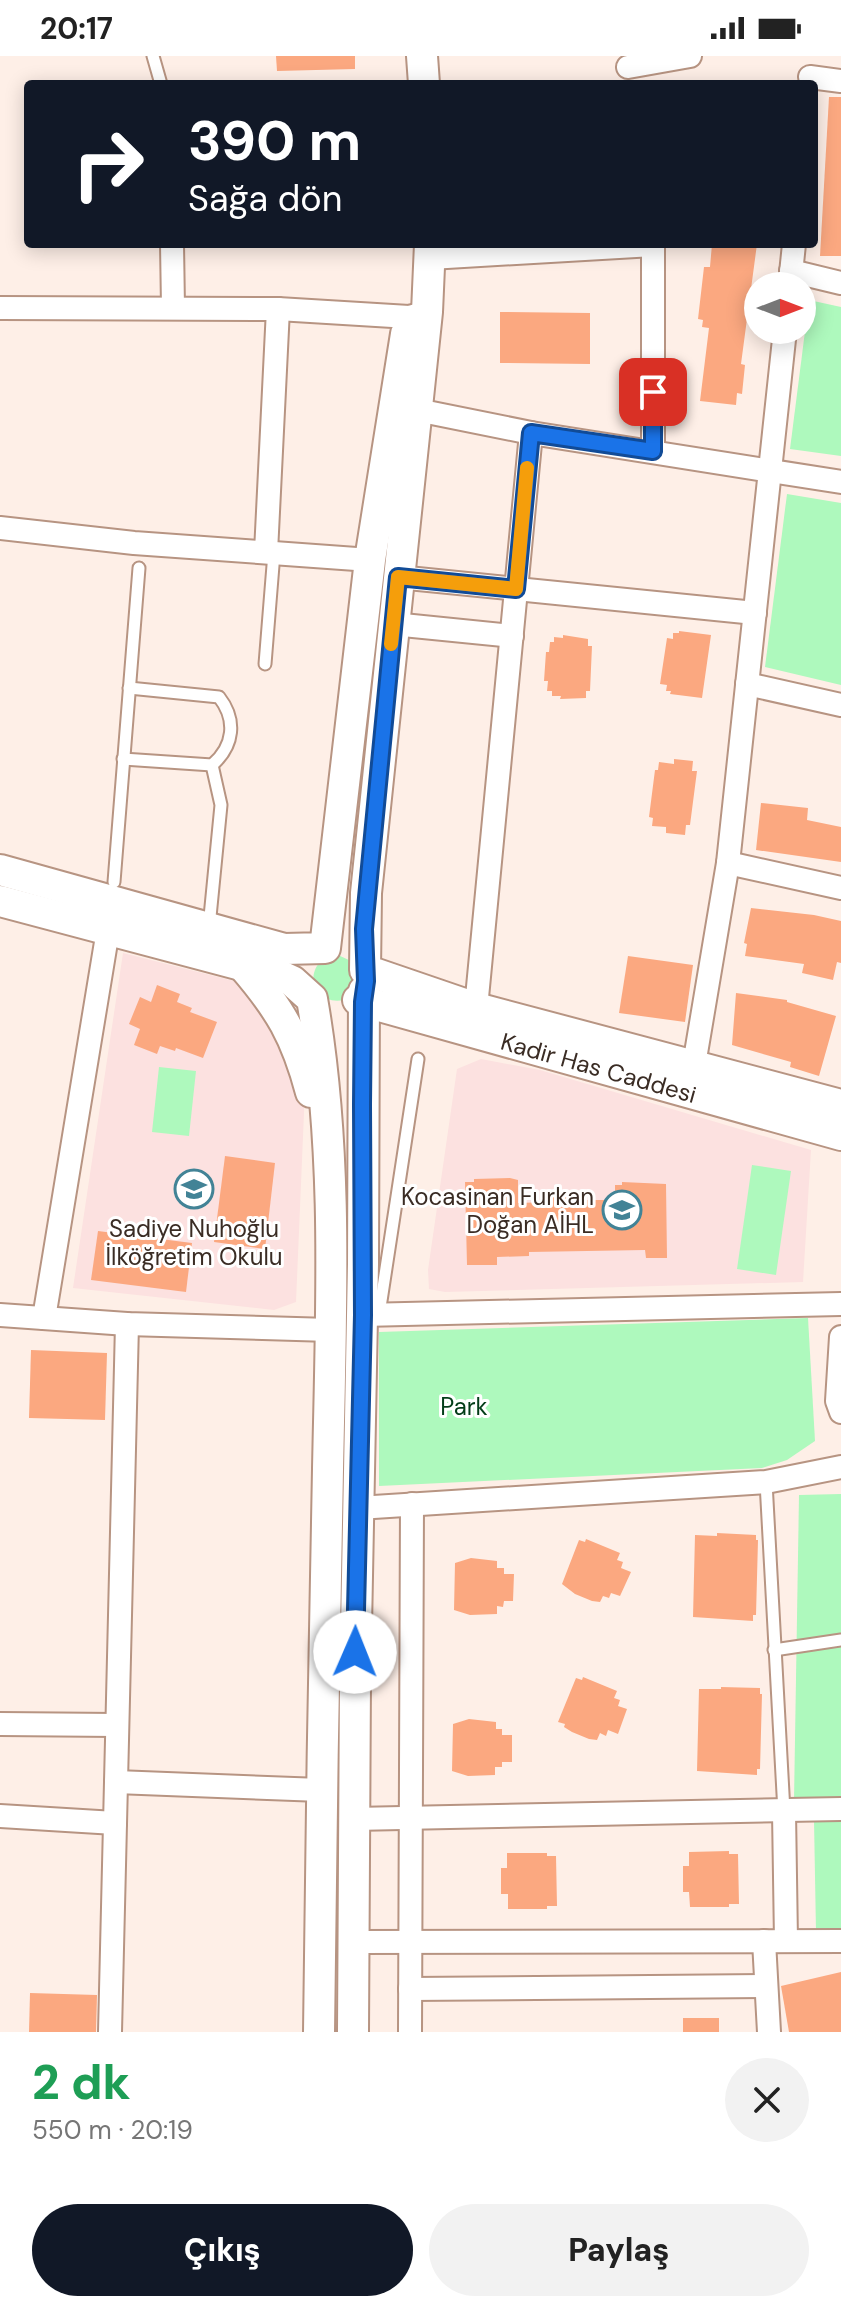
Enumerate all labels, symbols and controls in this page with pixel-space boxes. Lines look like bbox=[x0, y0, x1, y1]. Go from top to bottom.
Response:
text: 20:17 bbox=[40, 9, 113, 48]
text: 390 m bbox=[188, 104, 361, 177]
icon: right bbox=[56, 112, 160, 216]
text: Sağa dön bbox=[188, 175, 342, 222]
north arrow bbox=[744, 272, 816, 344]
map controls bbox=[744, 272, 816, 344]
pin bbox=[619, 358, 687, 426]
icon: arrive bbox=[631, 370, 675, 414]
street label: Kadir Has Caddesi bbox=[498, 1025, 700, 1109]
school or university icon: Sadiye Nuhoğlu İlköğretim Okulu bbox=[173, 1168, 215, 1210]
place label: Kocasinan Furkan Doğan AİHL bbox=[401, 1181, 594, 1240]
school or university icon: Kocasinan Furkan Doğan AİHL bbox=[601, 1189, 643, 1231]
place label: Sadiye Nuhoğlu İlköğretim Okulu bbox=[105, 1213, 283, 1272]
park label: Park bbox=[440, 1391, 488, 1422]
position arrow bbox=[313, 1610, 397, 1694]
text: 2 dk bbox=[32, 2051, 131, 2114]
button: close bbox=[725, 2058, 809, 2142]
text: 550 m · 20:19 bbox=[32, 2113, 193, 2147]
button: Çıkış bbox=[32, 2204, 413, 2296]
button: Paylaş bbox=[429, 2204, 809, 2296]

